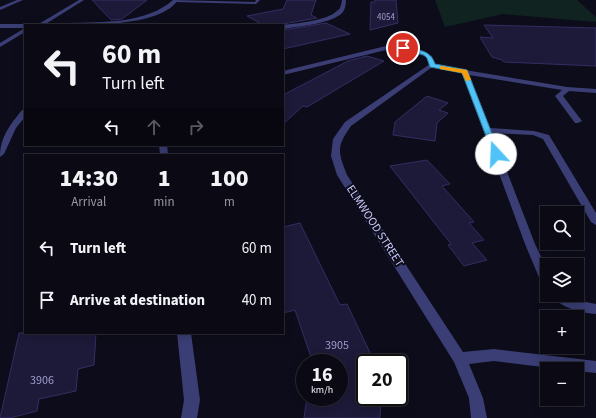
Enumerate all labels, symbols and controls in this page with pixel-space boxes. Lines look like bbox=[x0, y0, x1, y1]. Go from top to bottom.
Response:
house number: 4054 bbox=[377, 11, 395, 24]
pin bbox=[386, 31, 420, 65]
text: 60 m bbox=[102, 34, 161, 74]
icon: arrive bbox=[392, 37, 414, 59]
icon: left bbox=[36, 40, 88, 92]
text: Turn left bbox=[102, 71, 164, 96]
icon: left bbox=[101, 116, 123, 138]
icon: ahead bbox=[143, 116, 165, 138]
icon: right bbox=[185, 116, 207, 138]
position arrow bbox=[475, 133, 517, 175]
text: 14:30 bbox=[59, 161, 118, 196]
text: 1 bbox=[158, 161, 171, 196]
text: 100 bbox=[210, 161, 249, 196]
street label: ELMWOOD STREET bbox=[342, 182, 408, 271]
text: Arrival bbox=[71, 193, 106, 211]
text: min bbox=[154, 193, 175, 211]
text: m bbox=[224, 193, 235, 211]
map controls bbox=[540, 206, 584, 406]
button: search bbox=[540, 206, 584, 250]
icon: left bbox=[36, 237, 58, 259]
text: Turn left bbox=[70, 238, 126, 259]
text: 60 m bbox=[242, 238, 272, 259]
button: layers bbox=[540, 258, 584, 302]
icon: arrive bbox=[36, 289, 58, 311]
text: Arrive at destination bbox=[70, 290, 205, 311]
text: 40 m bbox=[242, 290, 272, 311]
button: + bbox=[540, 310, 584, 354]
house number: 3905 bbox=[325, 337, 349, 354]
speed limit sign: 20 bbox=[356, 354, 408, 406]
text: 16 bbox=[311, 361, 333, 389]
button: − bbox=[540, 362, 584, 406]
house number: 3906 bbox=[30, 372, 54, 389]
text: km/h bbox=[311, 383, 333, 397]

